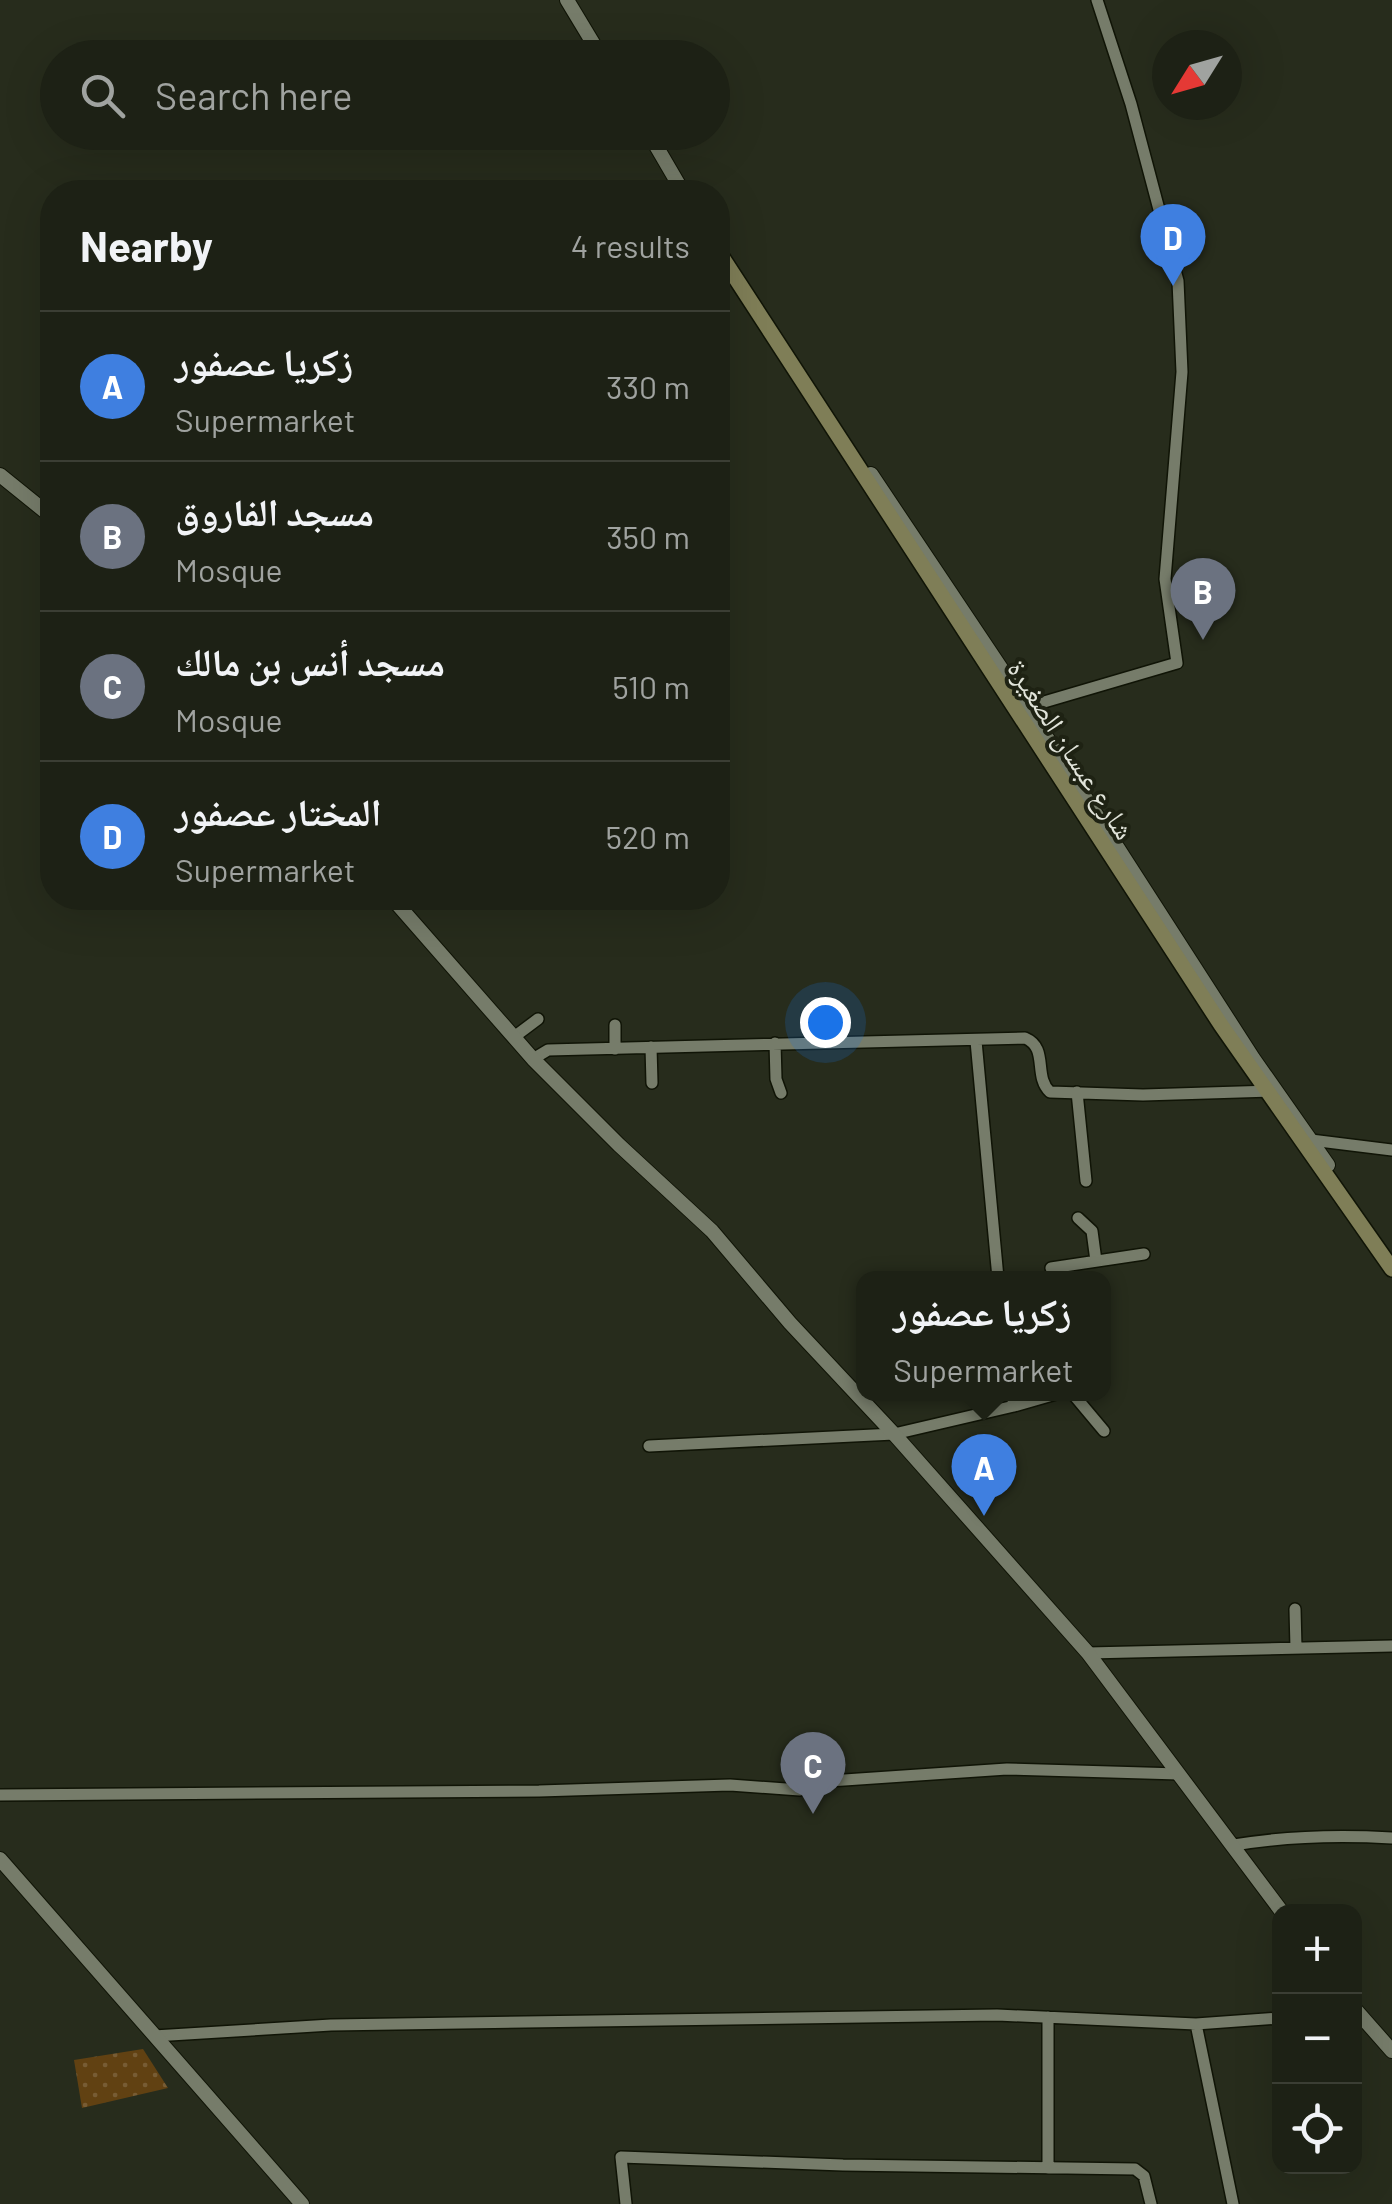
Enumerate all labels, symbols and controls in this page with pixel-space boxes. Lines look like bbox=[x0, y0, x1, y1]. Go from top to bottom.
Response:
north arrow bbox=[1152, 30, 1242, 120]
search box bbox=[40, 40, 730, 150]
icon: search bbox=[75, 68, 130, 123]
text: Search here bbox=[155, 72, 353, 118]
pin: D bbox=[1140, 204, 1206, 286]
text: Nearby bbox=[80, 220, 213, 270]
text: 4 results bbox=[571, 226, 690, 264]
text: زكريا عصفور bbox=[175, 338, 353, 384]
text: A bbox=[102, 367, 123, 405]
text: 330 m bbox=[606, 367, 690, 405]
text: Supermarket bbox=[175, 400, 355, 438]
text: مسجد الفاروق bbox=[175, 488, 374, 534]
text: B bbox=[103, 517, 122, 555]
text: 350 m bbox=[606, 517, 690, 555]
text: Mosque bbox=[175, 550, 283, 588]
pin: B bbox=[1170, 558, 1236, 640]
text: مسجد أنس بن مالك bbox=[175, 638, 445, 684]
street label: شارع عبسان الصغيرة bbox=[1000, 653, 1143, 846]
text: C bbox=[103, 667, 122, 705]
text: 510 m bbox=[612, 667, 690, 705]
text: Mosque bbox=[175, 700, 283, 738]
text: المختار عصفور bbox=[175, 788, 382, 834]
text: D bbox=[103, 817, 122, 855]
text: 520 m bbox=[605, 817, 690, 855]
text: Supermarket bbox=[175, 850, 355, 888]
your location bbox=[800, 997, 851, 1048]
popup bbox=[856, 1271, 1111, 1401]
text: زكريا عصفور bbox=[893, 1288, 1071, 1334]
text: Supermarket bbox=[893, 1350, 1074, 1388]
pin: A bbox=[952, 1434, 1016, 1516]
pin: C bbox=[780, 1732, 846, 1814]
map controls bbox=[1272, 1904, 1362, 2174]
button: + bbox=[1272, 1904, 1362, 1994]
button: − bbox=[1272, 1994, 1362, 2084]
button: locate bbox=[1272, 2084, 1362, 2174]

